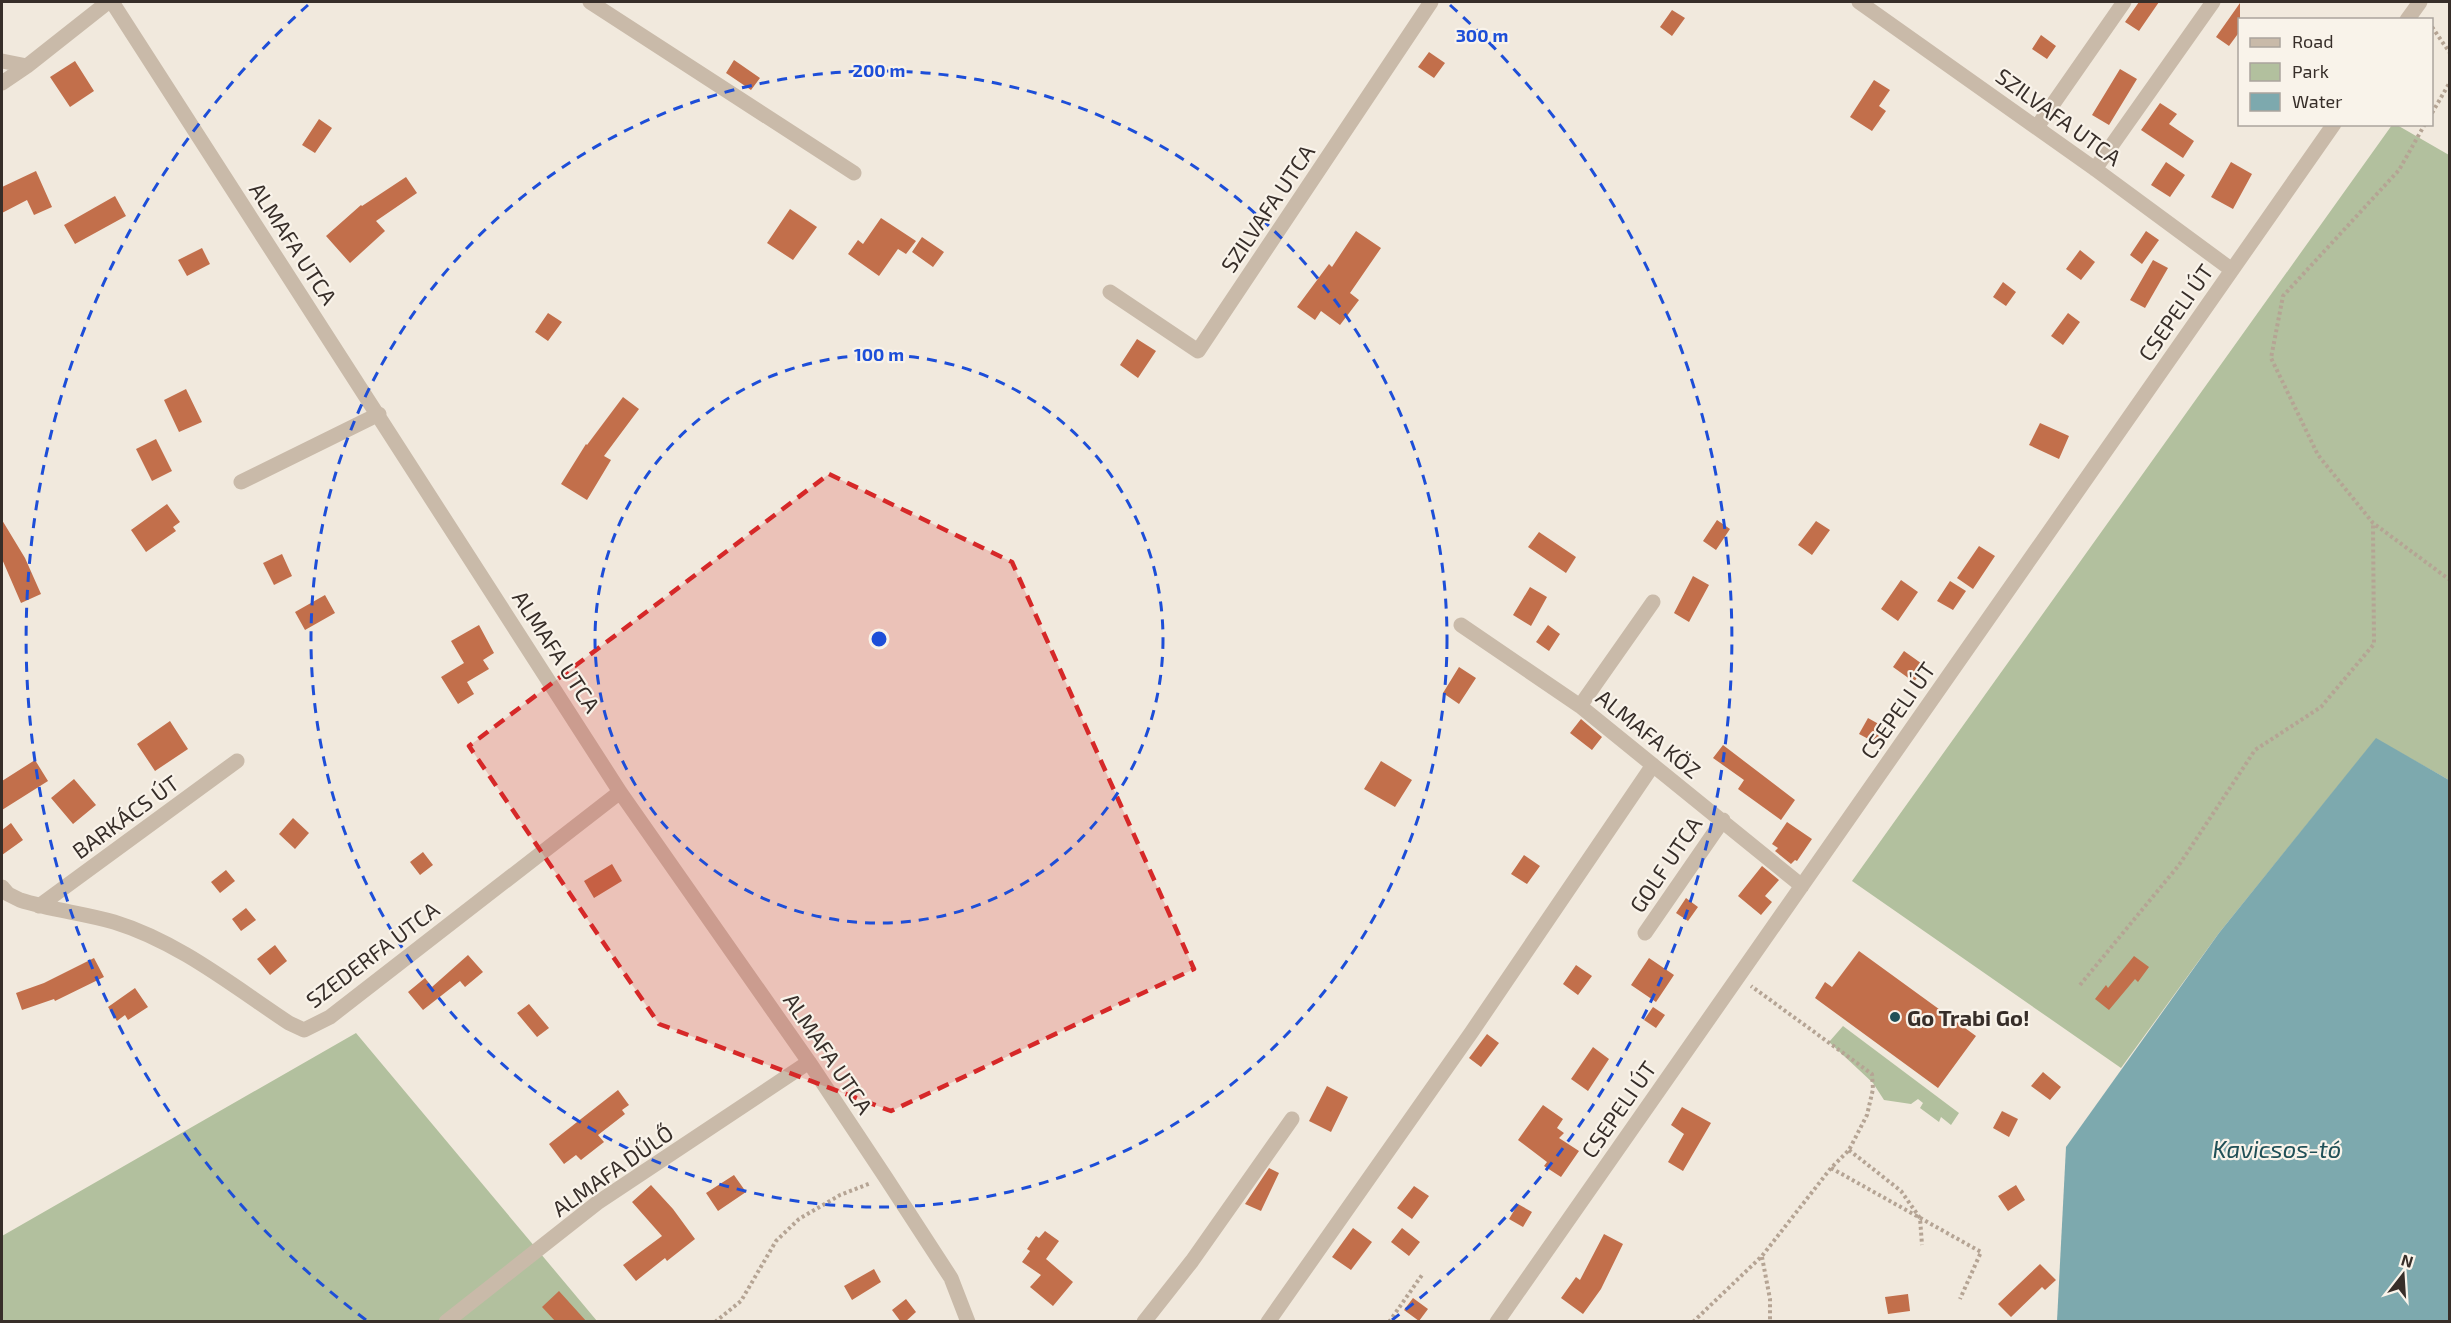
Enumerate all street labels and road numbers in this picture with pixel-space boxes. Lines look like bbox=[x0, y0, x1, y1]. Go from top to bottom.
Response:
street label: SZILVAFA UTCA bbox=[1991, 62, 2127, 170]
street label: SZILVAFA UTCA bbox=[1215, 139, 1319, 277]
street label: ALMAFA UTCA bbox=[245, 177, 343, 309]
street label: CSEPELI ÚT bbox=[2132, 259, 2218, 365]
street label: ALMAFA UTCA bbox=[508, 585, 606, 717]
street label: CSEPELI ÚT bbox=[1854, 657, 1940, 763]
street label: ALMAFA KÖZ bbox=[1592, 683, 1706, 783]
street label: BARKÁCS ÚT bbox=[67, 769, 183, 863]
street label: GOLF UTCA bbox=[1624, 811, 1707, 917]
street label: SZEDERFA UTCA bbox=[300, 895, 444, 1012]
street label: ALMAFA UTCA bbox=[779, 988, 879, 1119]
street label: CSEPELI ÚT bbox=[1575, 1056, 1661, 1162]
street label: ALMAFA DŰLŐ bbox=[547, 1119, 677, 1221]

